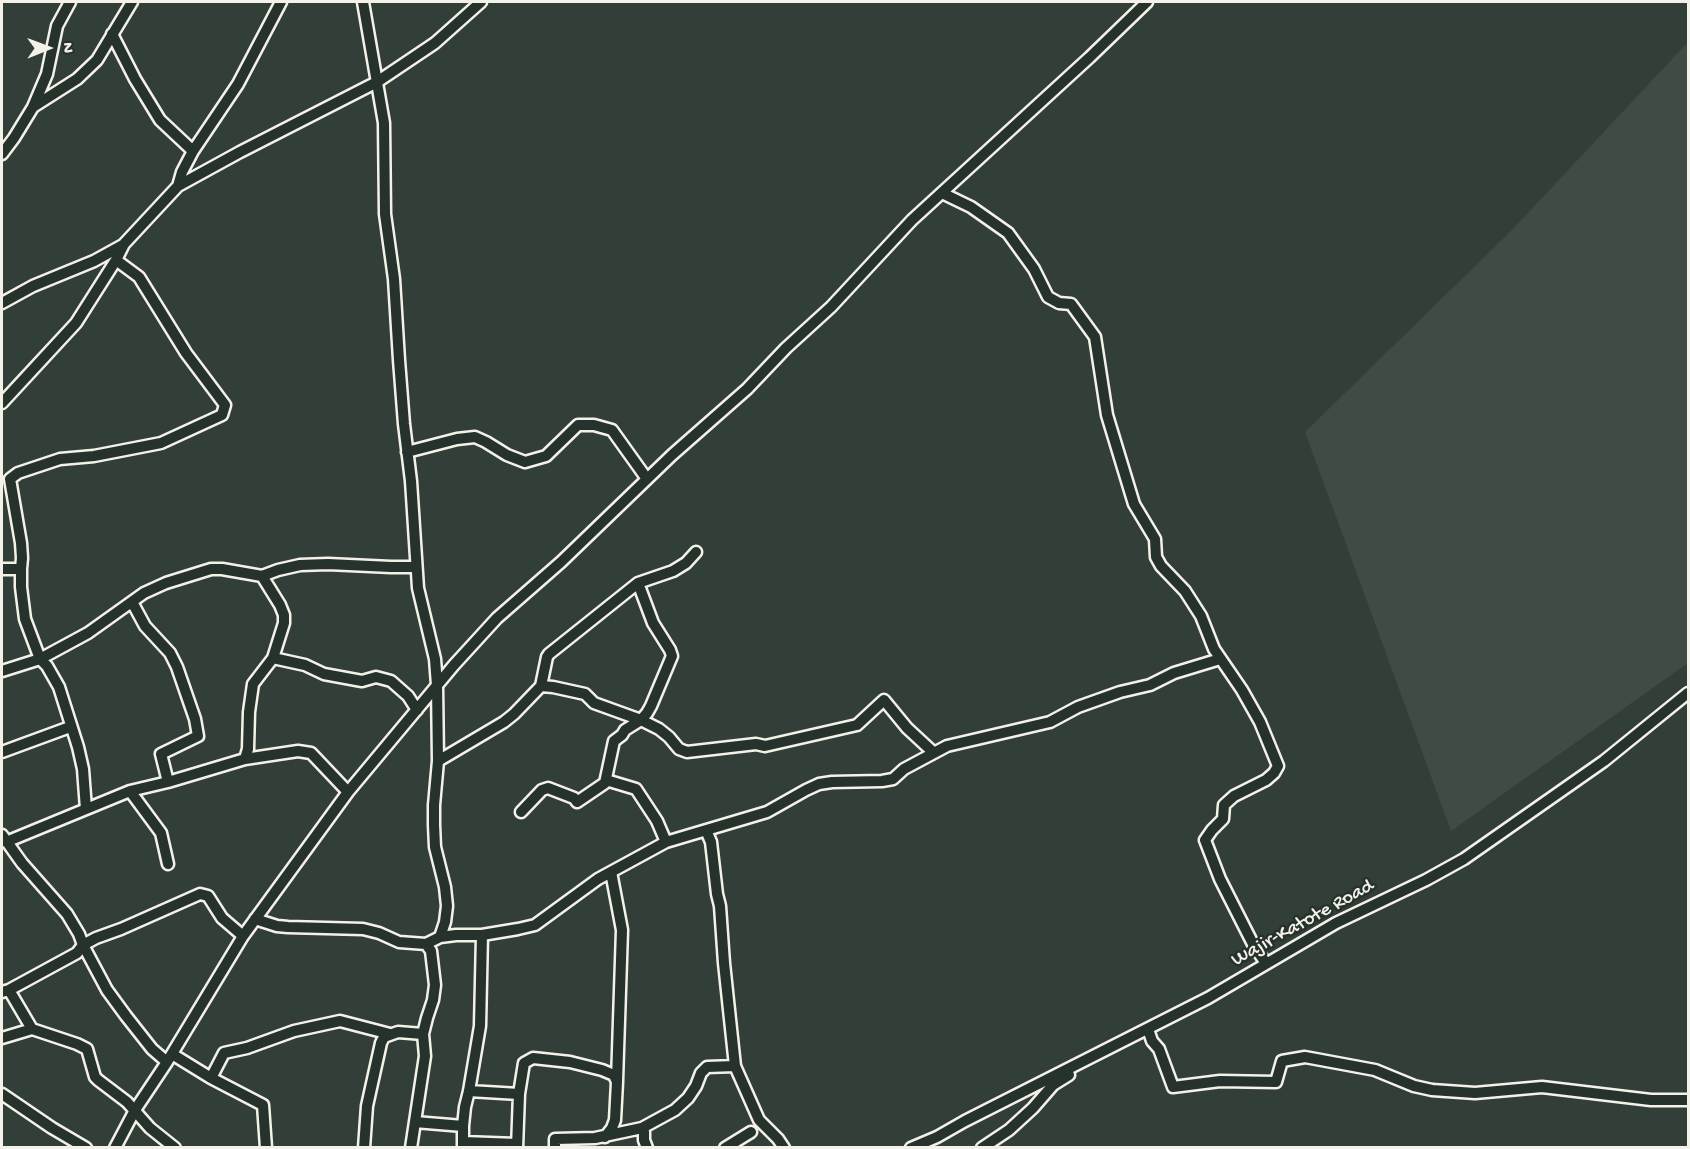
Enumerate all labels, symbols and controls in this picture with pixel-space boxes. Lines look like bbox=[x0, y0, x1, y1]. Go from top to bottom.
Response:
north arrow bbox=[18, 18, 78, 78]
text: N bbox=[57, 42, 76, 53]
street label: Wajir-Katote Road bbox=[1228, 875, 1378, 973]

